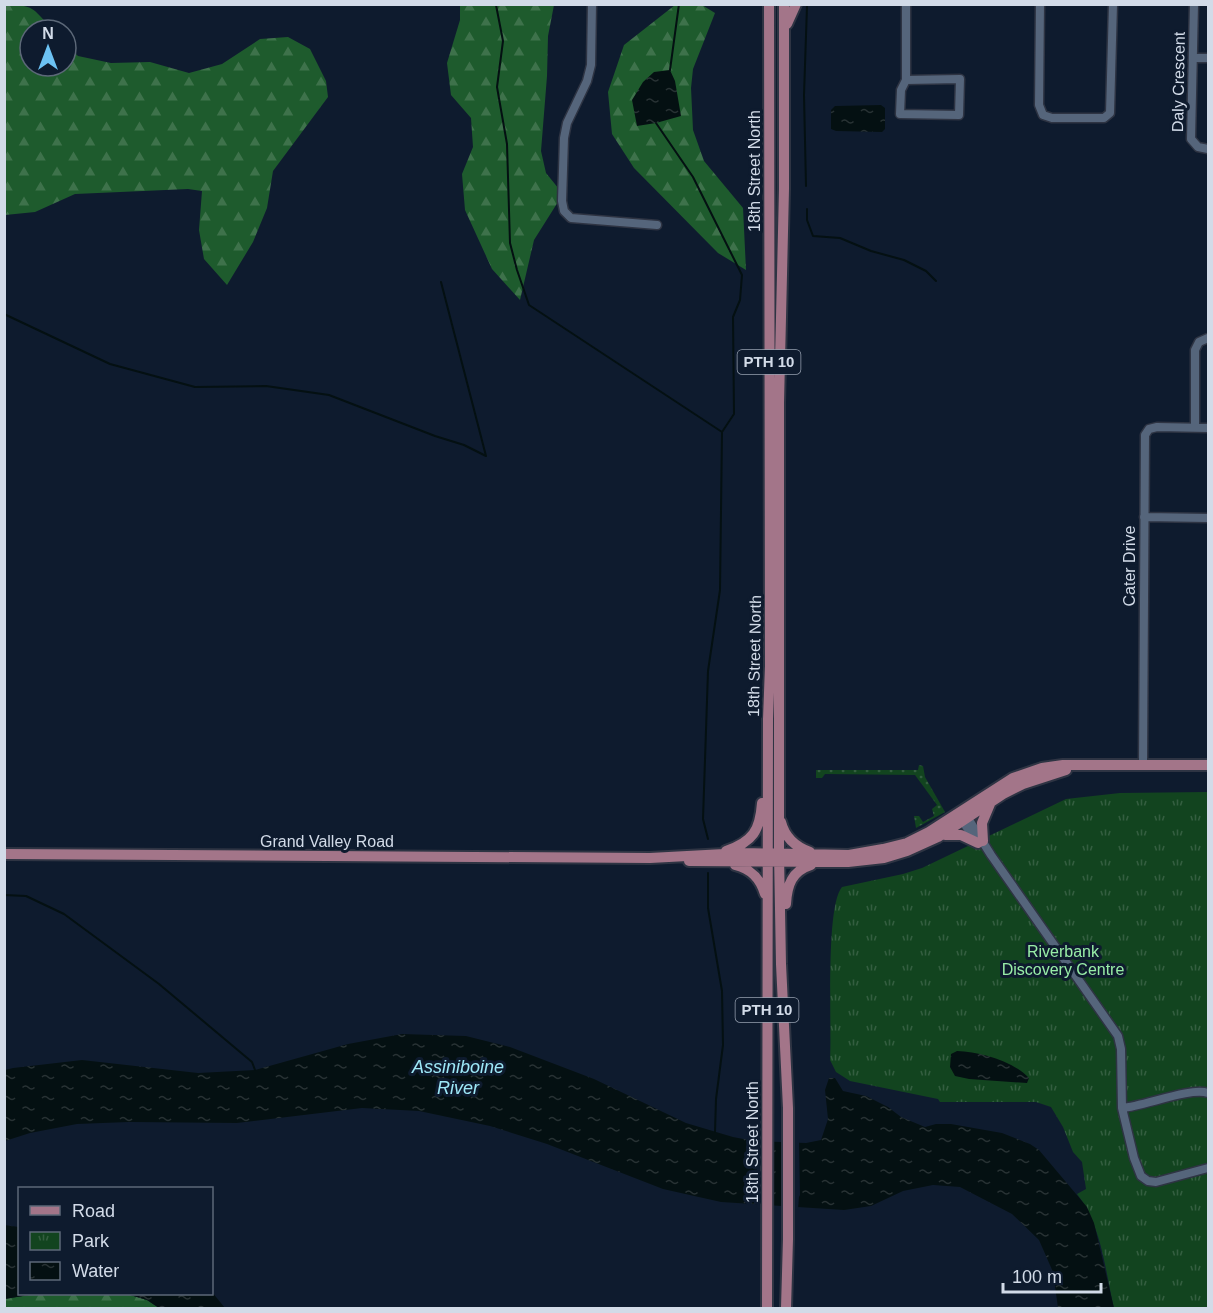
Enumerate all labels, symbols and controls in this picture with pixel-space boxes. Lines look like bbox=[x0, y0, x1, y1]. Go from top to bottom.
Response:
north arrow bbox=[18, 18, 78, 78]
text: N bbox=[42, 25, 54, 42]
street label: Daly Crescent bbox=[1169, 31, 1188, 132]
street label: 18th Street North bbox=[746, 110, 763, 232]
road number: PTH 10 bbox=[738, 350, 800, 374]
street label: Cater Drive bbox=[1121, 525, 1138, 606]
street label: 18th Street North bbox=[745, 595, 764, 717]
street label: Grand Valley Road bbox=[260, 833, 394, 850]
park label: Riverbank Discovery Centre bbox=[1002, 943, 1124, 978]
road number: PTH 10 bbox=[736, 998, 798, 1022]
water label: Assiniboine River bbox=[411, 1057, 504, 1098]
street label: 18th Street North bbox=[744, 1081, 761, 1203]
legend bbox=[18, 1187, 213, 1295]
text: Road bbox=[72, 1201, 115, 1221]
text: Park bbox=[72, 1231, 110, 1251]
scale bar bbox=[1003, 1256, 1100, 1294]
text: Water bbox=[72, 1261, 119, 1281]
text: 100 m bbox=[1012, 1267, 1062, 1287]

